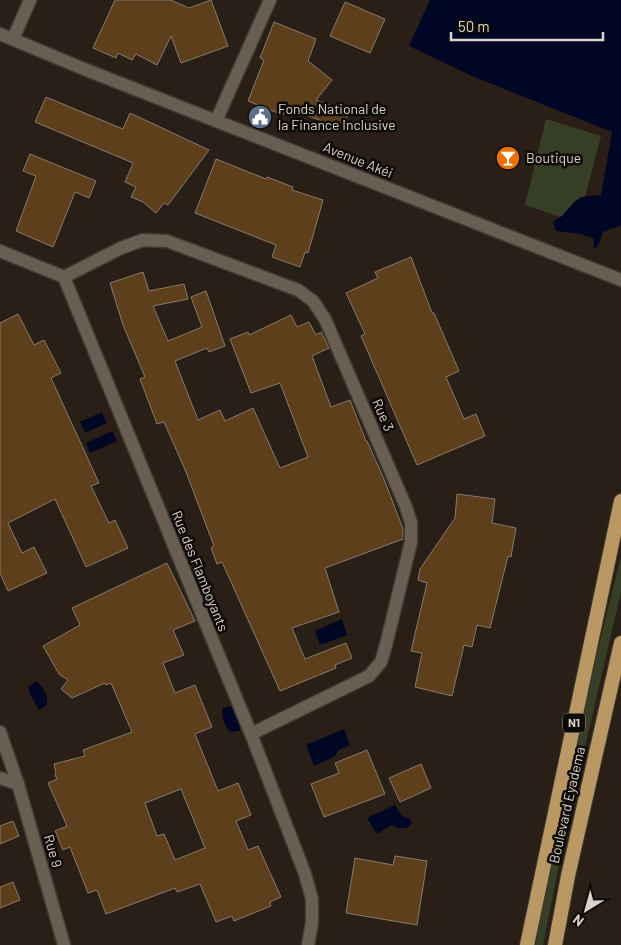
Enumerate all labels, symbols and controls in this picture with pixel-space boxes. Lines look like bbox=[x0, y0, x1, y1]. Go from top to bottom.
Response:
scale bar bbox=[451, 10, 604, 42]
text: 50 m bbox=[458, 17, 490, 35]
place label: Fonds National de la Finance Inclusive bbox=[278, 100, 396, 133]
public building icon: Fonds National de la Finance Inclusive bbox=[247, 104, 273, 130]
street label: Avenue Akéi bbox=[321, 138, 395, 181]
bar icon: Boutique bbox=[495, 145, 521, 171]
place label: Boutique bbox=[526, 149, 581, 166]
street label: Rue 3 bbox=[369, 396, 398, 434]
street label: Rue des Flamboyants bbox=[169, 508, 233, 634]
road number: N1 bbox=[563, 714, 585, 732]
street label: Boulevard Eyadema bbox=[545, 745, 588, 865]
street label: Rue 9 bbox=[41, 832, 66, 869]
north arrow bbox=[561, 885, 611, 935]
text: N bbox=[569, 911, 587, 930]

